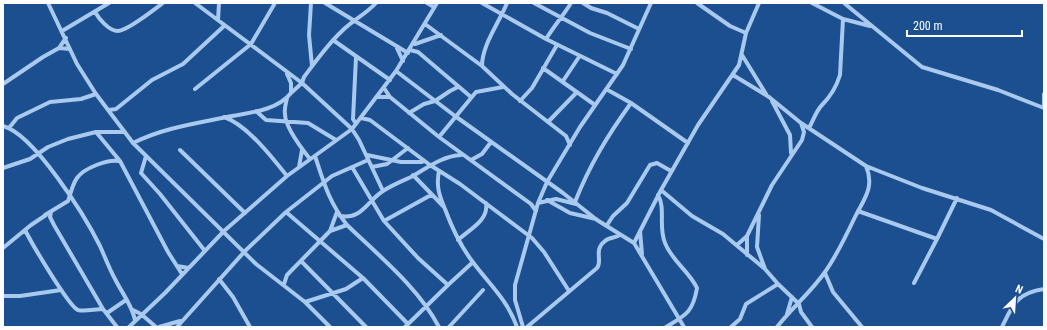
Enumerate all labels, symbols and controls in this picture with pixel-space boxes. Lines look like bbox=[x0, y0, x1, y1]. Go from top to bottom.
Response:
scale bar bbox=[907, 12, 1022, 38]
text: 200 m bbox=[913, 19, 943, 33]
north arrow bbox=[995, 278, 1035, 318]
text: N bbox=[1013, 282, 1025, 297]

